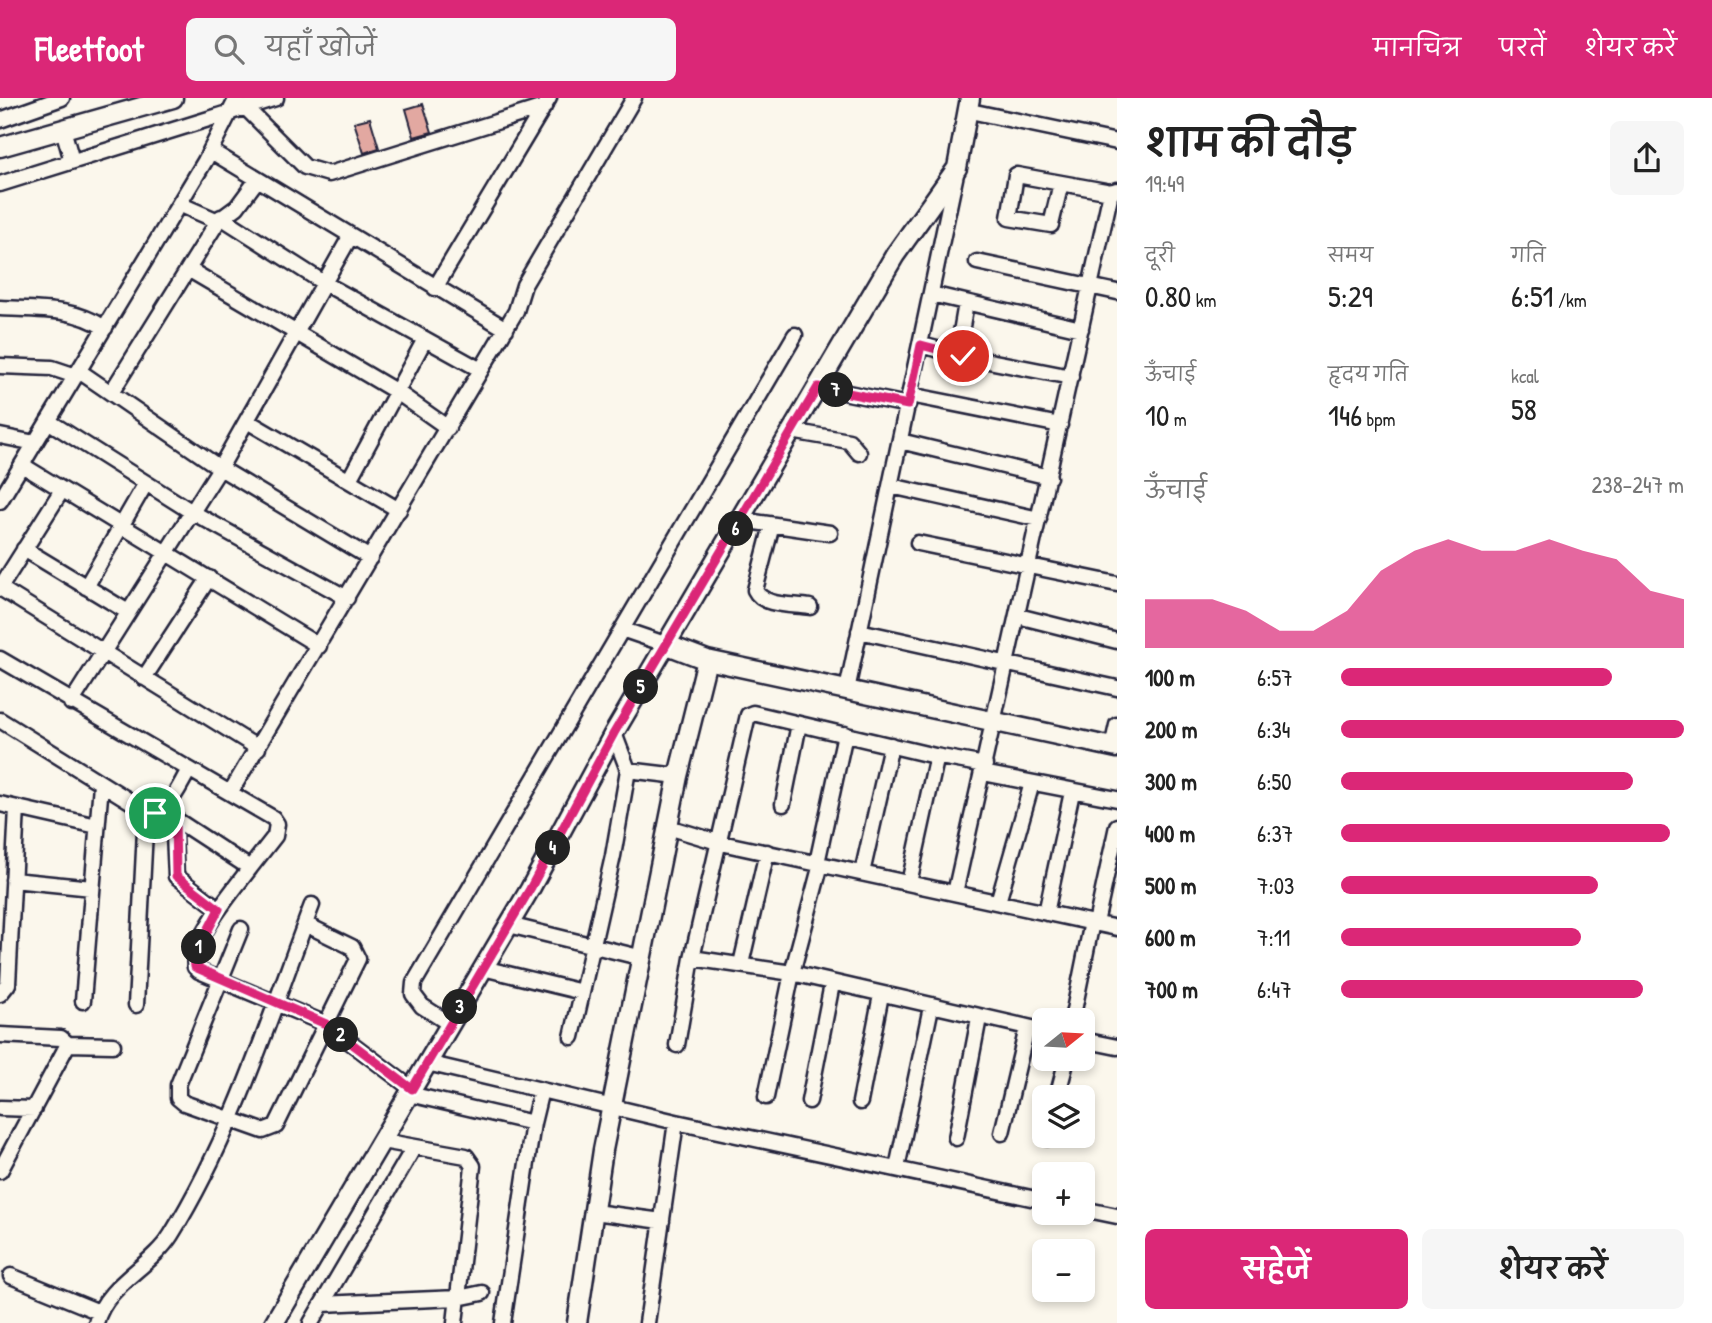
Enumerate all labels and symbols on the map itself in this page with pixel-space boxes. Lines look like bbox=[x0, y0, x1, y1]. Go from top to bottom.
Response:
pin bbox=[933, 326, 993, 386]
pin: 7 bbox=[818, 372, 854, 408]
pin: 6 bbox=[718, 512, 754, 546]
pin: 5 bbox=[624, 670, 658, 704]
pin bbox=[125, 783, 185, 843]
pin: 4 bbox=[536, 830, 570, 866]
pin: 1 bbox=[182, 930, 216, 964]
pin: 3 bbox=[442, 990, 477, 1024]
north arrow bbox=[1032, 1008, 1096, 1071]
pin: 2 bbox=[324, 1018, 358, 1052]

